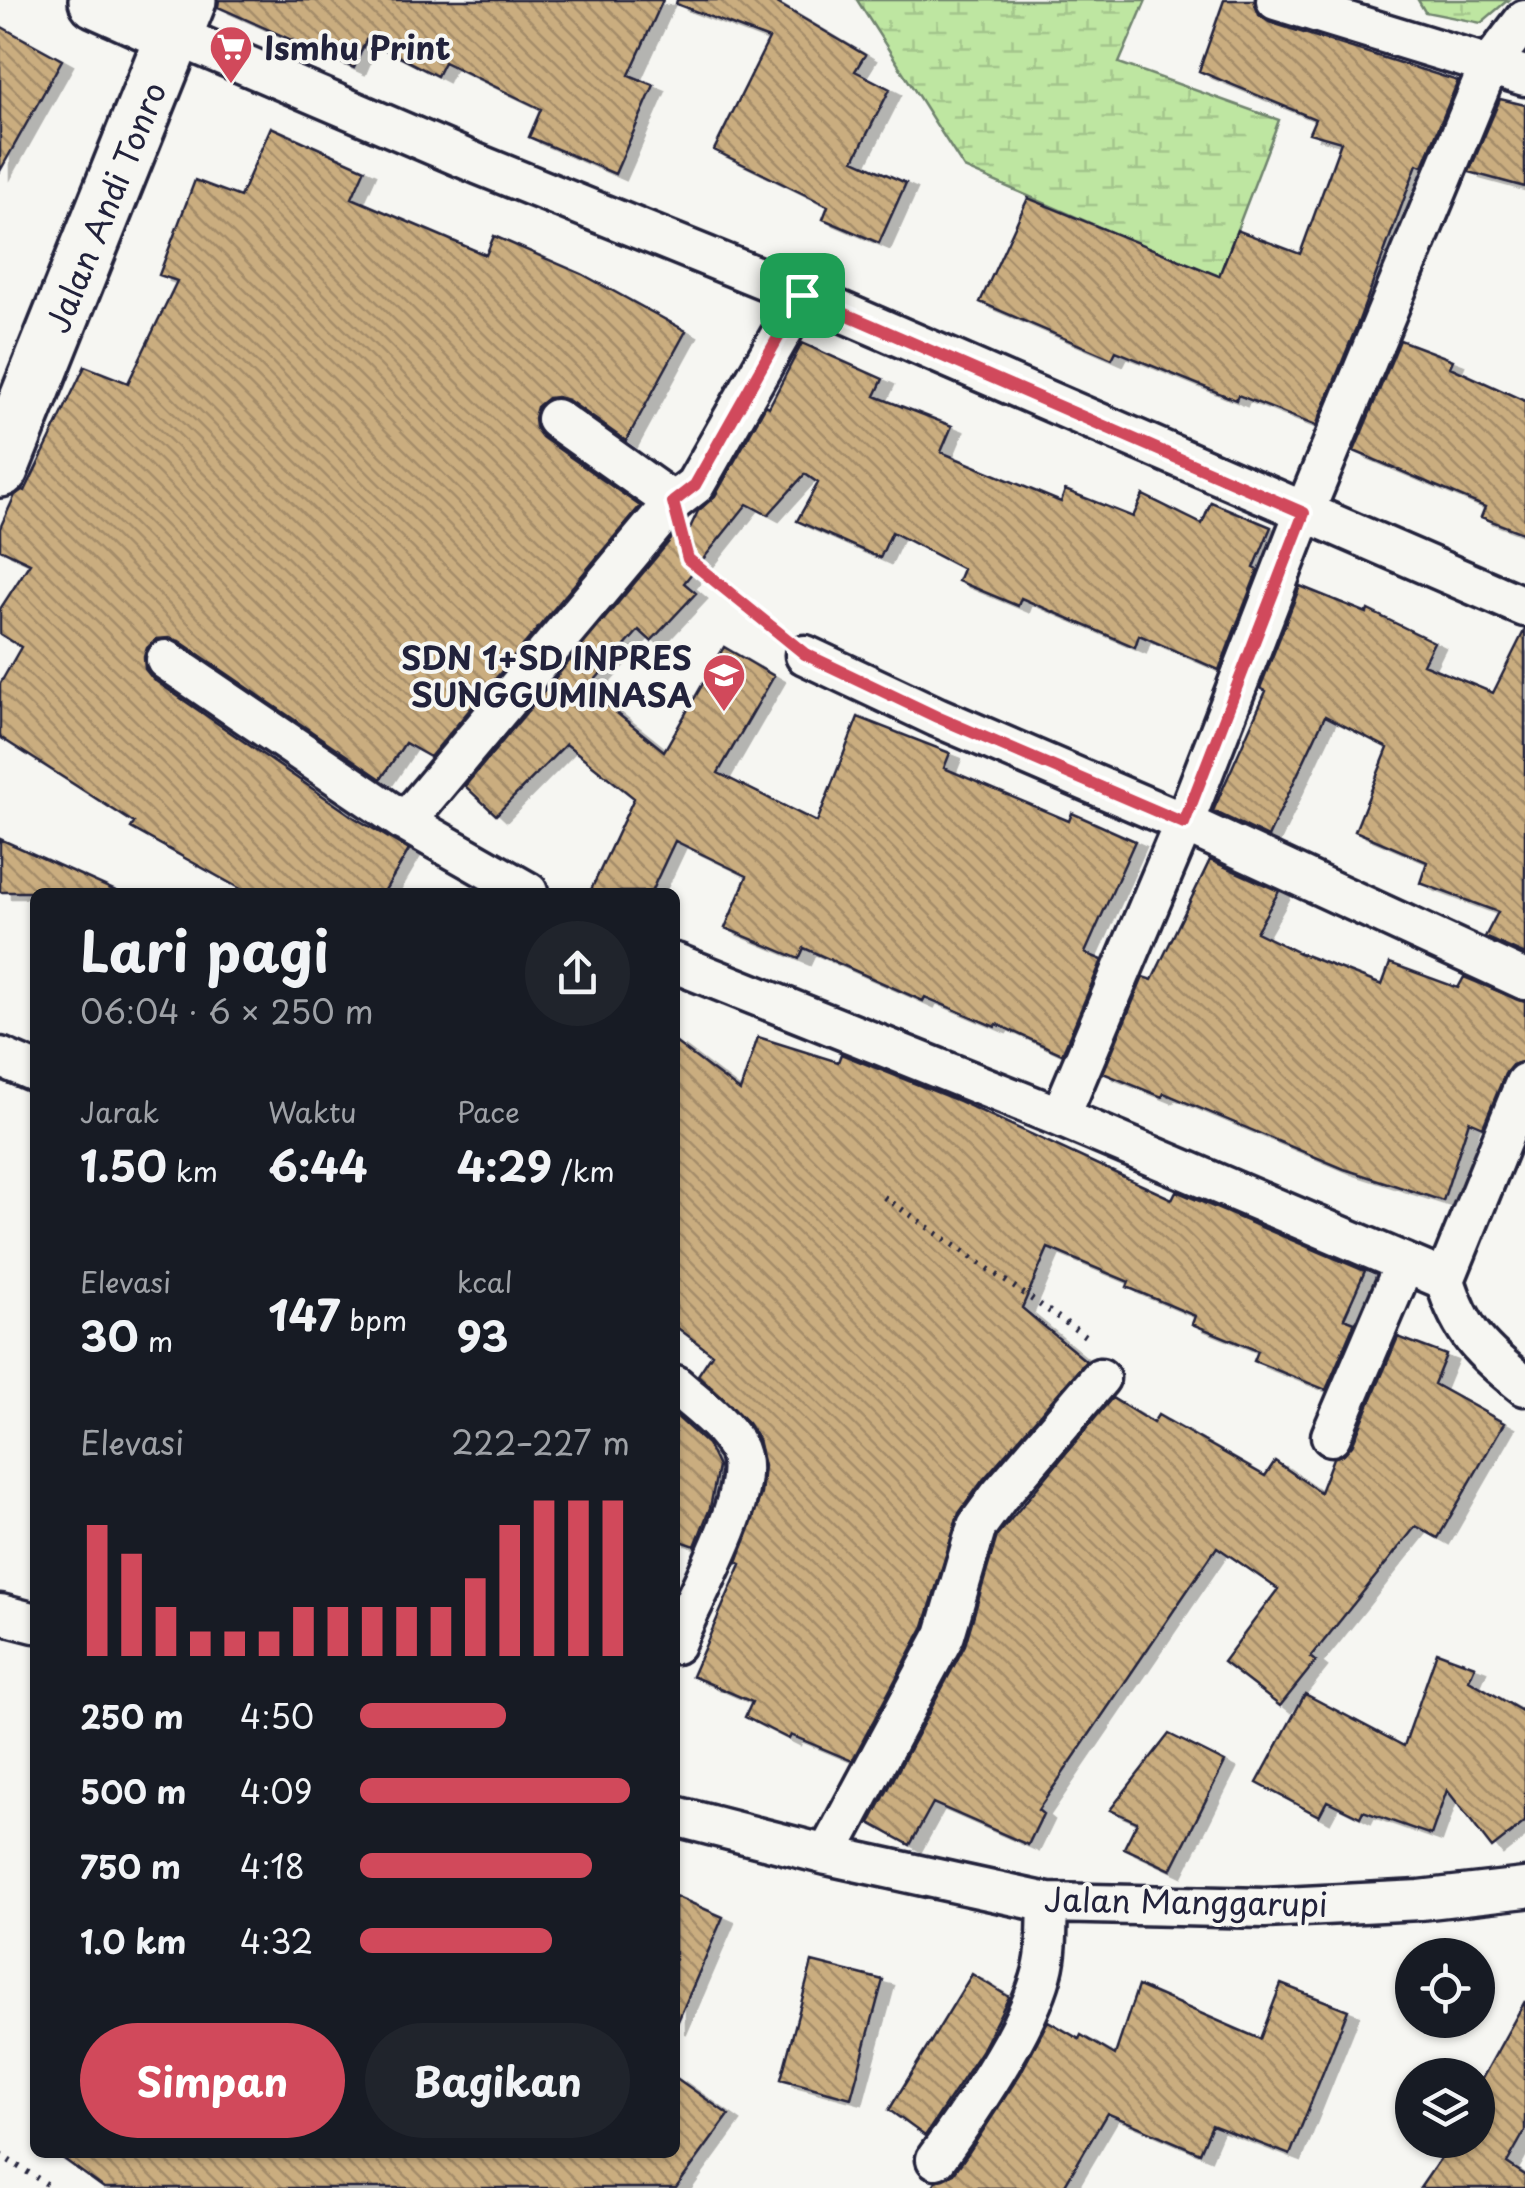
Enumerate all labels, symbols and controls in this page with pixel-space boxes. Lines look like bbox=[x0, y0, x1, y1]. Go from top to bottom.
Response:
place label: Ismhu Print bbox=[264, 23, 451, 71]
supermarket icon: Ismhu Print bbox=[208, 24, 254, 85]
street label: Jalan Andi Tonro bbox=[33, 74, 177, 340]
pin bbox=[760, 253, 845, 338]
icon: arrive bbox=[775, 268, 830, 323]
place label: SDN 1+SD INPRES SUNGGUMINASA bbox=[401, 633, 692, 718]
school or university icon: SDN 1+SD INPRES SUNGGUMINASA bbox=[701, 652, 747, 713]
text: Lari pagi bbox=[80, 908, 329, 991]
button: share bbox=[525, 921, 630, 1026]
text: 06:04 · 6 × 250 m bbox=[80, 987, 374, 1035]
text: Jarak bbox=[80, 1090, 159, 1133]
text: Waktu bbox=[268, 1090, 357, 1133]
text: Pace bbox=[457, 1090, 520, 1133]
text: 1.50 bbox=[80, 1133, 167, 1196]
text: 6:44 bbox=[268, 1133, 368, 1196]
text: 4:29 bbox=[457, 1133, 552, 1196]
text: km bbox=[167, 1149, 218, 1192]
text: /km bbox=[552, 1149, 615, 1192]
text: Elevasi bbox=[80, 1260, 171, 1303]
text: kcal bbox=[457, 1260, 513, 1303]
text: 147 bbox=[268, 1282, 340, 1345]
text: bpm bbox=[340, 1298, 407, 1341]
text: 30 bbox=[80, 1303, 139, 1366]
text: 93 bbox=[457, 1303, 508, 1366]
text: m bbox=[139, 1319, 173, 1362]
text: Elevasi bbox=[80, 1418, 184, 1466]
text: 222–227 m bbox=[451, 1418, 630, 1466]
text: 250 m bbox=[80, 1692, 184, 1740]
text: 4:50 bbox=[240, 1692, 314, 1740]
text: 500 m bbox=[80, 1767, 186, 1815]
text: 4:09 bbox=[240, 1767, 312, 1815]
text: 750 m bbox=[80, 1842, 181, 1890]
text: 4:18 bbox=[240, 1842, 305, 1890]
street label: Jalan Manggarupi bbox=[1044, 1875, 1328, 1927]
text: 1.0 km bbox=[80, 1917, 186, 1965]
text: 4:32 bbox=[240, 1917, 313, 1965]
map controls bbox=[1395, 1938, 1495, 2158]
button: locate bbox=[1395, 1938, 1495, 2038]
button: Simpan bbox=[80, 2023, 345, 2138]
button: Bagikan bbox=[365, 2023, 630, 2138]
button: layers bbox=[1395, 2058, 1495, 2158]

